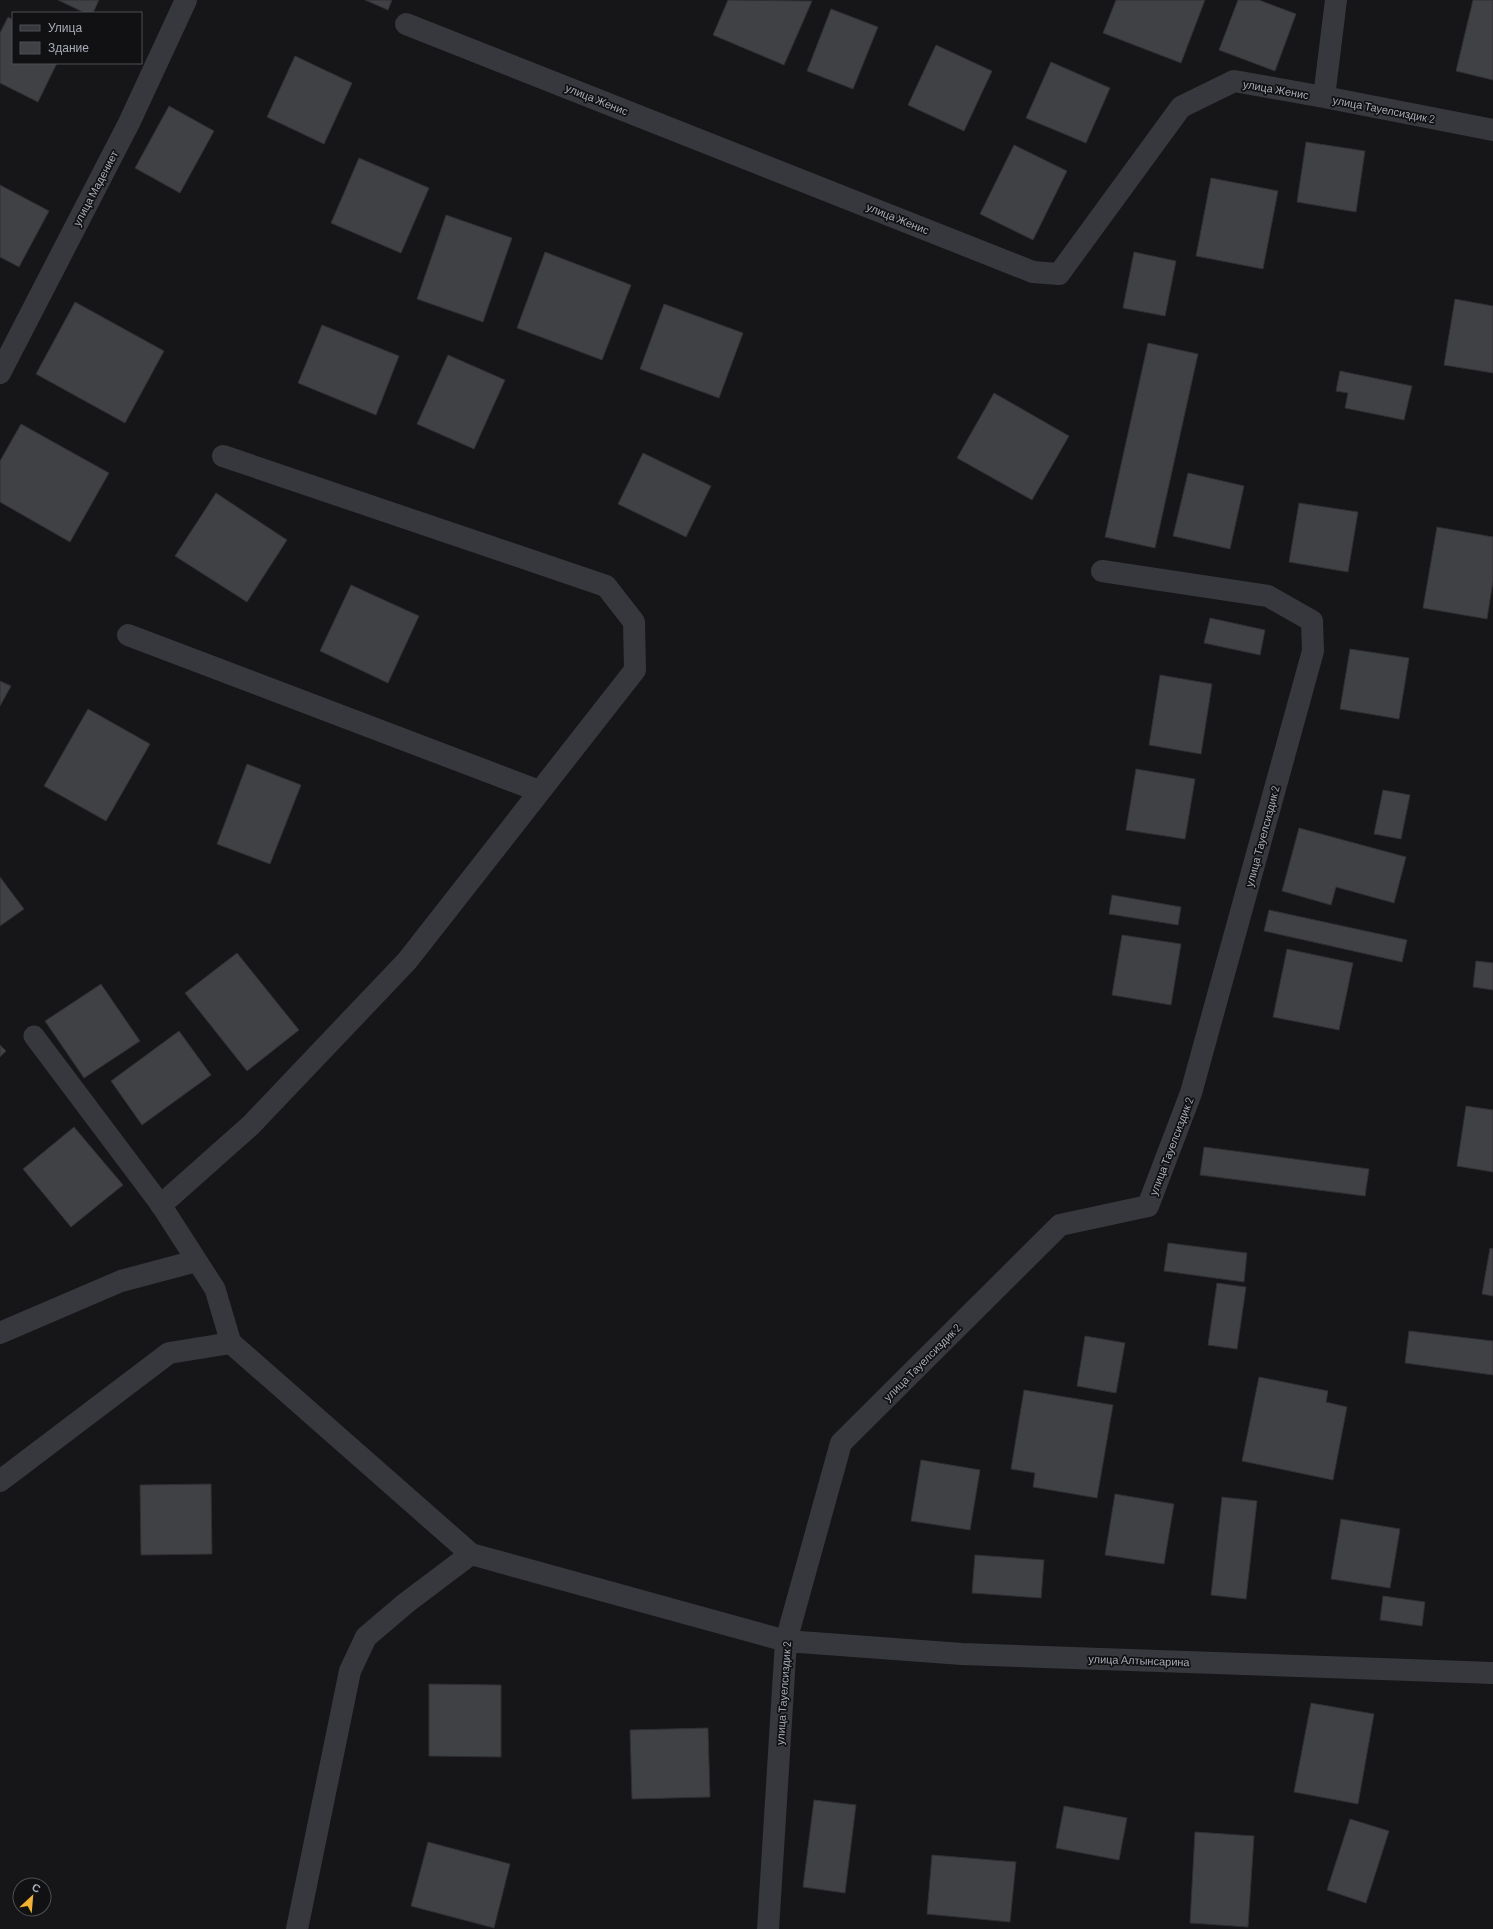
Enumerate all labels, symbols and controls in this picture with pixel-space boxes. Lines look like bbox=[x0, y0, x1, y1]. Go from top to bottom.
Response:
legend bbox=[12, 12, 142, 64]
text: Улица bbox=[48, 20, 82, 35]
text: Здание bbox=[48, 40, 89, 55]
street label: улица Женис bbox=[1242, 77, 1310, 101]
street label: улица Женис bbox=[564, 81, 631, 118]
street label: улица Тауелсиздик 2 bbox=[1332, 93, 1436, 125]
street label: улица Мадениет bbox=[70, 148, 120, 228]
street label: улица Женис bbox=[865, 200, 932, 237]
street label: улица Тауелсиздик 2 bbox=[1242, 784, 1282, 888]
street label: улица Тауелсиздик 2 bbox=[1146, 1095, 1196, 1197]
street label: улица Тауелсиздик 2 bbox=[881, 1321, 963, 1403]
street label: улица Тауелсиздик 2 bbox=[773, 1641, 793, 1745]
street label: улица Алтынсарина bbox=[1088, 1652, 1191, 1668]
north arrow bbox=[12, 1877, 52, 1917]
text: С bbox=[30, 1880, 43, 1895]

